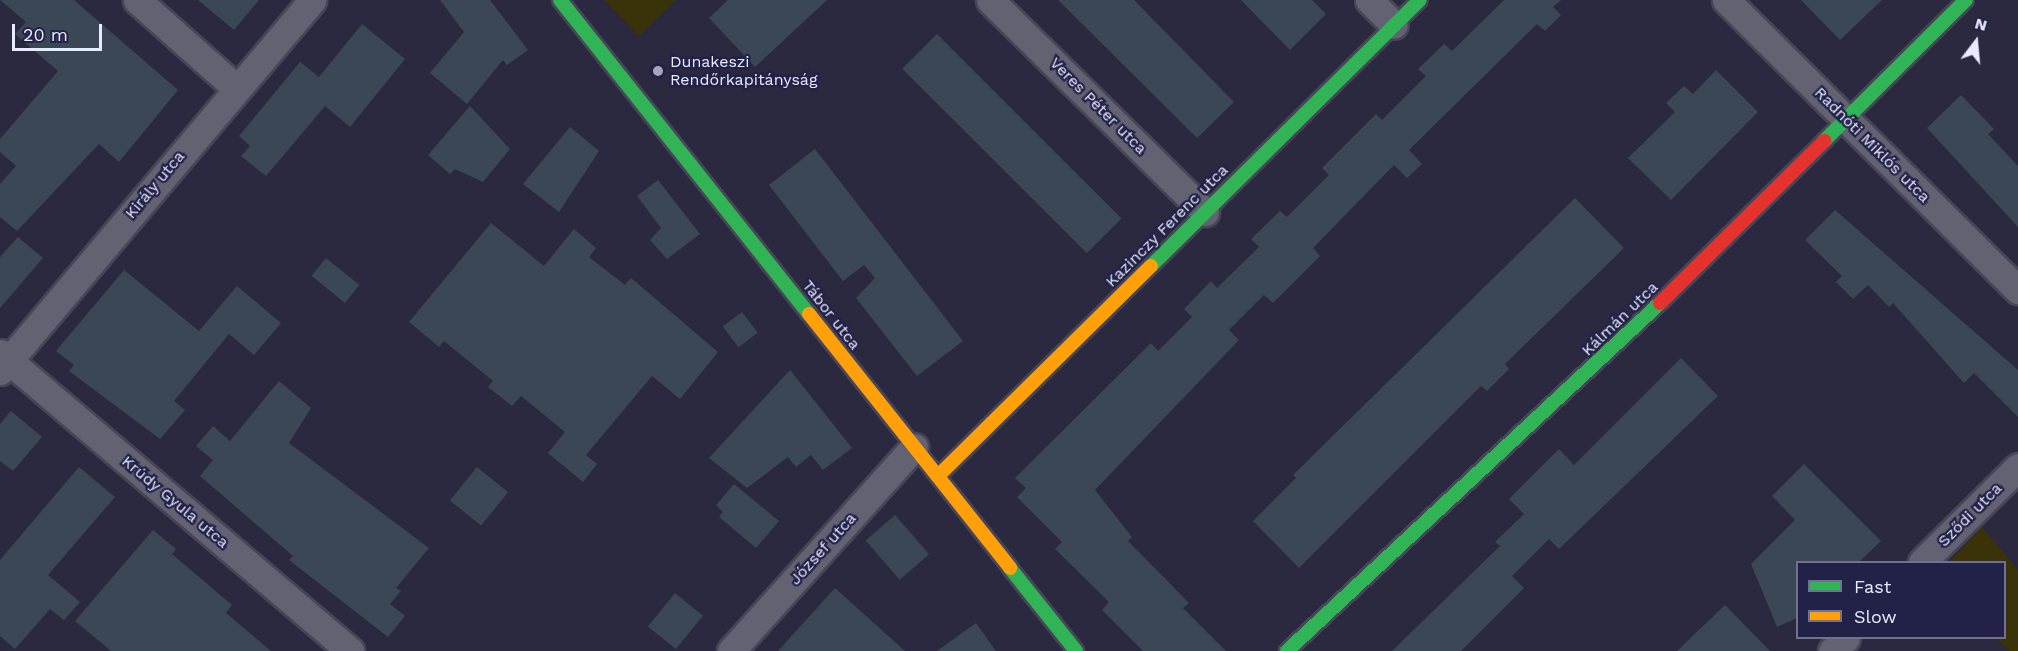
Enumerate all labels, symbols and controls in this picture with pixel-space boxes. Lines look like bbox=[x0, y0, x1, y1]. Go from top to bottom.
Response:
scale bar bbox=[15, 12, 105, 50]
north arrow bbox=[1946, 12, 2006, 72]
text: N bbox=[1973, 13, 1989, 35]
text: 20 m bbox=[23, 24, 68, 45]
place label: Dunakeszi Rendőrkapitányság bbox=[670, 52, 817, 90]
street label: Veres Péter utca bbox=[1045, 53, 1151, 159]
marker: Dunakeszi Rendőrkapitányság bbox=[651, 64, 665, 78]
street label: Radnóti Miklós utca bbox=[1810, 83, 1934, 207]
street label: Király utca bbox=[121, 147, 189, 223]
street label: Kazinczy Ferenc utca bbox=[1102, 161, 1232, 291]
street label: Tábor utca bbox=[798, 276, 864, 354]
street label: Kálmán utca bbox=[1578, 278, 1662, 360]
street label: Krúdy Gyula utca bbox=[117, 452, 233, 552]
street label: Sződi utca bbox=[1934, 479, 2006, 551]
street label: József utca bbox=[785, 509, 861, 589]
legend bbox=[1796, 561, 2006, 639]
text: Fast bbox=[1854, 576, 1891, 597]
text: Slow bbox=[1854, 606, 1897, 627]

